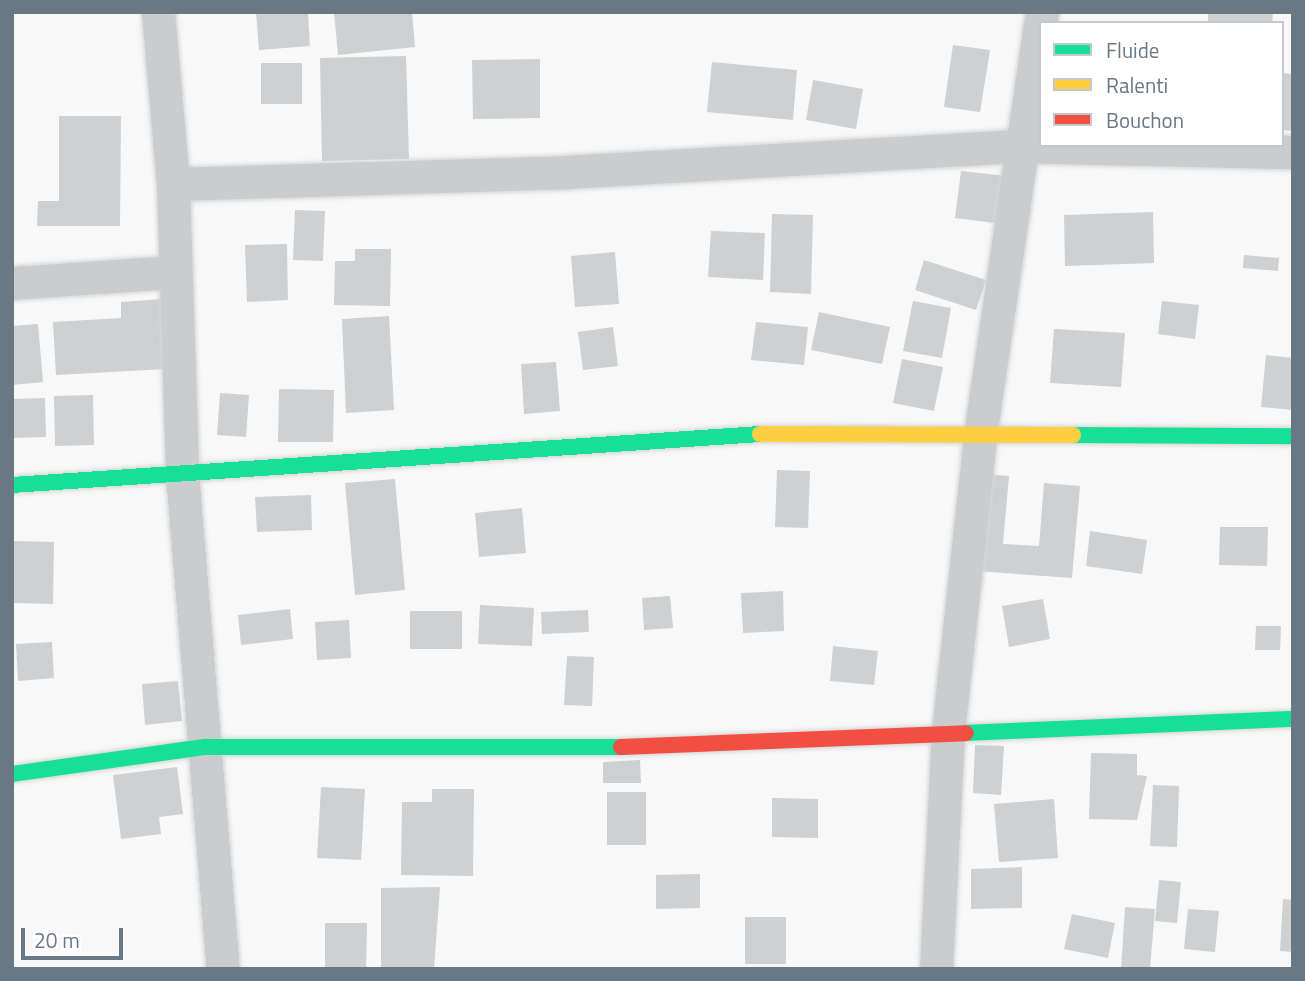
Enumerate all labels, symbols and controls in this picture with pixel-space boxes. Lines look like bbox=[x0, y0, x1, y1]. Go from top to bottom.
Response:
legend bbox=[1039, 21, 1284, 147]
text: Fluide bbox=[1106, 34, 1159, 66]
text: Ralenti bbox=[1106, 69, 1168, 101]
text: Bouchon bbox=[1106, 104, 1184, 136]
scale bar bbox=[24, 914, 126, 958]
text: 20 m bbox=[34, 924, 80, 956]

